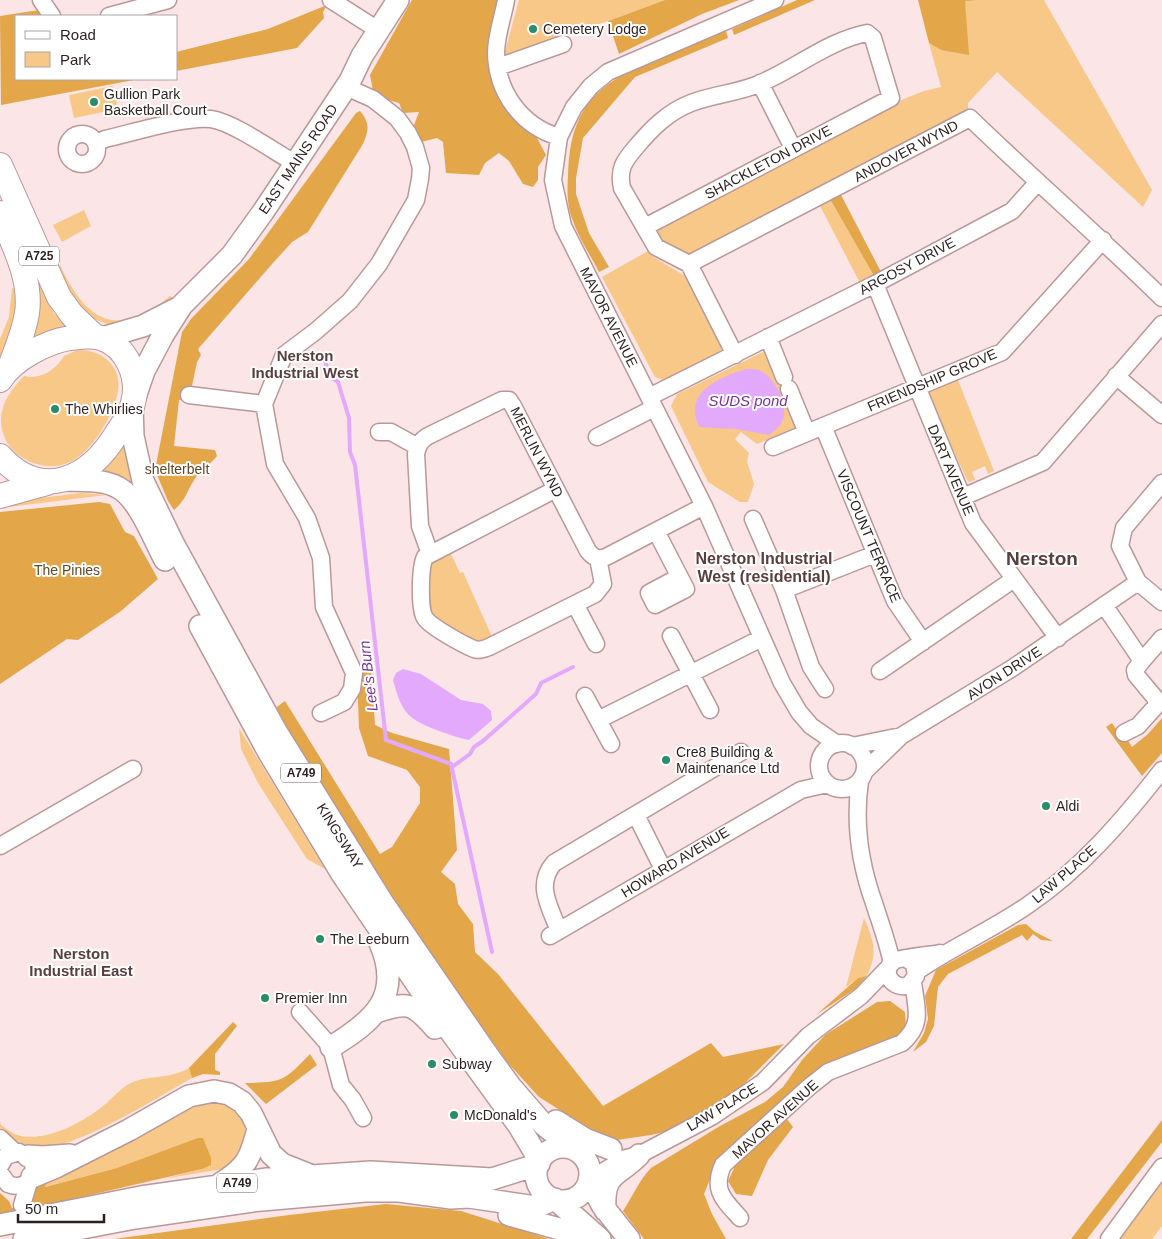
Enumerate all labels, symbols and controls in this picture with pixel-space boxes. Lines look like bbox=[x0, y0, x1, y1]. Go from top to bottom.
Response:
legend bbox=[15, 15, 178, 80]
place label: Cemetery Lodge bbox=[543, 21, 647, 37]
marker: Cemetery Lodge bbox=[527, 23, 539, 35]
text: Road bbox=[60, 26, 96, 43]
text: Park bbox=[60, 51, 91, 68]
place label: Gullion Park Basketball Court bbox=[104, 86, 207, 118]
marker: Gullion Park Basketball Court bbox=[88, 96, 100, 108]
street label: EAST MAINS ROAD bbox=[255, 101, 341, 217]
street label: ANDOVER WYND bbox=[851, 117, 961, 185]
street label: SHACKLETON DRIVE bbox=[702, 122, 834, 202]
street label: ARGOSY DRIVE bbox=[856, 234, 958, 298]
road number: A725 bbox=[19, 247, 59, 266]
street label: MAVOR AVENUE bbox=[577, 264, 641, 370]
street label: FRIENDSHIP GROVE bbox=[865, 345, 999, 415]
district label: Nerston Industrial West bbox=[251, 347, 359, 381]
water label: SUDS pond bbox=[708, 392, 788, 409]
place label: The Whirlies bbox=[65, 401, 143, 417]
marker: The Whirlies bbox=[49, 403, 61, 415]
street label: MERLIN WYND bbox=[507, 404, 567, 500]
street label: DART AVENUE bbox=[925, 422, 977, 518]
park label: shelterbelt bbox=[145, 461, 209, 477]
street label: VISCOUNT TERRACE bbox=[834, 467, 904, 605]
district label: Nerston bbox=[1006, 548, 1078, 569]
district label: Nerston Industrial West (residential) bbox=[696, 550, 832, 585]
park label: The Pinies bbox=[34, 562, 100, 578]
water label: Lee's Burn bbox=[355, 640, 381, 712]
street label: AVON DRIVE bbox=[964, 643, 1044, 703]
place label: Cre8 Building & Maintenance Ltd bbox=[676, 744, 780, 776]
marker: Cre8 Building & Maintenance Ltd bbox=[660, 754, 672, 766]
road number: A749 bbox=[281, 764, 321, 782]
place label: Aldi bbox=[1056, 798, 1079, 814]
street label: KINGSWAY bbox=[314, 800, 367, 872]
marker: Aldi bbox=[1040, 800, 1052, 812]
street label: HOWARD AVENUE bbox=[618, 823, 732, 901]
street label: LAW PLACE bbox=[1029, 842, 1099, 906]
place label: The Leeburn bbox=[330, 931, 409, 947]
marker: The Leeburn bbox=[314, 933, 326, 945]
district label: Nerston Industrial East bbox=[29, 945, 133, 979]
place label: Premier Inn bbox=[275, 990, 347, 1006]
marker: Premier Inn bbox=[259, 992, 271, 1004]
place label: Subway bbox=[442, 1056, 492, 1072]
marker: Subway bbox=[426, 1058, 438, 1070]
street label: MAVOR AVENUE bbox=[729, 1076, 821, 1162]
street label: LAW PLACE bbox=[684, 1080, 760, 1134]
place label: McDonald's bbox=[464, 1107, 537, 1123]
marker: McDonald's bbox=[448, 1109, 460, 1121]
road number: A749 bbox=[217, 1174, 257, 1192]
scale bar bbox=[18, 1192, 104, 1224]
text: 50 m bbox=[25, 1200, 58, 1217]

